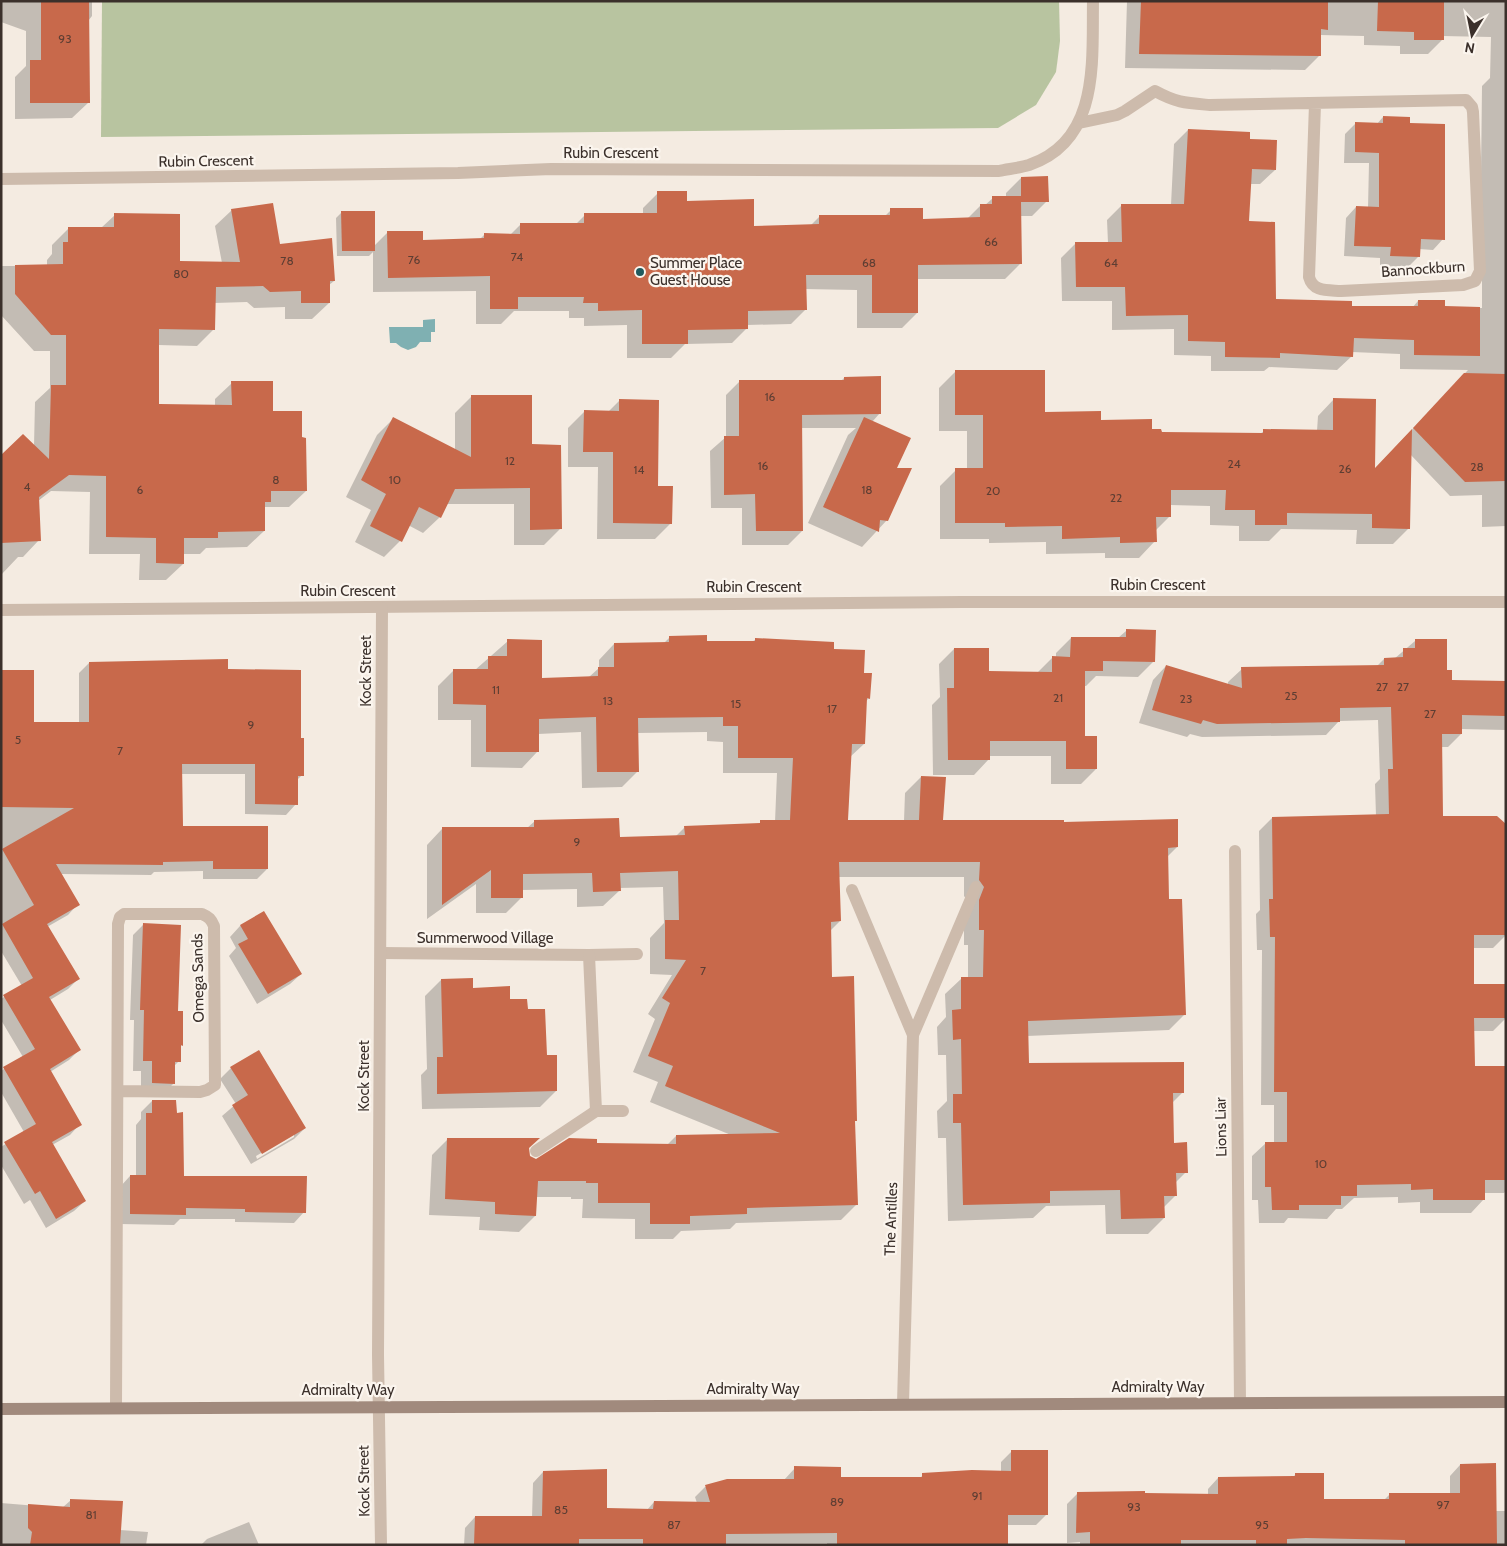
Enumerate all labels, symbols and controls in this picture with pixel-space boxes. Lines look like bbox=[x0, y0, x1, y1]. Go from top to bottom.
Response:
north arrow bbox=[1447, 10, 1497, 60]
house number: 93 bbox=[58, 31, 72, 46]
text: N bbox=[1463, 38, 1476, 58]
street label: Rubin Crescent bbox=[563, 144, 659, 162]
street label: Rubin Crescent bbox=[158, 151, 254, 171]
house number: 66 bbox=[984, 234, 998, 249]
house number: 74 bbox=[511, 249, 523, 264]
house number: 76 bbox=[408, 252, 420, 267]
house number: 78 bbox=[280, 253, 294, 268]
place label: Summer Place Guest House bbox=[650, 254, 743, 289]
house number: 68 bbox=[862, 255, 876, 270]
house number: 64 bbox=[1104, 255, 1118, 270]
street label: Bannockburn bbox=[1380, 257, 1466, 281]
house number: 80 bbox=[173, 266, 189, 281]
marker: Summer Place Guest House bbox=[634, 266, 646, 278]
house number: 16 bbox=[765, 389, 776, 404]
house number: 12 bbox=[505, 453, 515, 468]
house number: 24 bbox=[1227, 456, 1241, 471]
house number: 16 bbox=[758, 458, 769, 473]
house number: 28 bbox=[1470, 459, 1484, 474]
house number: 26 bbox=[1338, 461, 1352, 476]
house number: 14 bbox=[634, 462, 644, 477]
house number: 8 bbox=[272, 472, 280, 487]
house number: 10 bbox=[389, 472, 401, 487]
house number: 4 bbox=[24, 479, 31, 494]
house number: 6 bbox=[137, 482, 144, 497]
house number: 18 bbox=[861, 482, 873, 497]
house number: 20 bbox=[986, 483, 1000, 498]
house number: 22 bbox=[1110, 490, 1122, 505]
street label: Rubin Crescent bbox=[1110, 576, 1206, 594]
street label: Rubin Crescent bbox=[706, 578, 802, 596]
street label: Rubin Crescent bbox=[300, 582, 396, 600]
street label: Kock Street bbox=[357, 635, 375, 707]
house number: 27 bbox=[1376, 679, 1388, 694]
house number: 27 bbox=[1397, 679, 1409, 694]
house number: 11 bbox=[492, 682, 500, 697]
house number: 25 bbox=[1285, 688, 1297, 703]
house number: 21 bbox=[1053, 690, 1063, 705]
house number: 23 bbox=[1180, 691, 1192, 706]
house number: 13 bbox=[603, 693, 613, 708]
house number: 15 bbox=[731, 696, 741, 711]
house number: 17 bbox=[827, 701, 837, 716]
house number: 27 bbox=[1424, 706, 1436, 721]
house number: 9 bbox=[248, 717, 255, 732]
house number: 5 bbox=[15, 732, 21, 747]
house number: 7 bbox=[117, 743, 123, 758]
house number: 9 bbox=[574, 834, 581, 849]
street label: Summerwood Village bbox=[417, 929, 554, 947]
street label: Omega Sands bbox=[188, 933, 208, 1023]
house number: 7 bbox=[700, 963, 706, 978]
street label: Kock Street bbox=[355, 1040, 373, 1112]
street label: Lions Liar bbox=[1211, 1097, 1231, 1157]
house number: 10 bbox=[1315, 1156, 1327, 1171]
street label: The Antilles bbox=[881, 1182, 901, 1256]
street label: Admiralty Way bbox=[1111, 1378, 1205, 1396]
street label: Admiralty Way bbox=[706, 1380, 800, 1398]
street label: Admiralty Way bbox=[301, 1381, 395, 1399]
street label: Kock Street bbox=[354, 1445, 374, 1517]
house number: 91 bbox=[972, 1488, 982, 1503]
house number: 89 bbox=[830, 1494, 844, 1509]
house number: 97 bbox=[1437, 1497, 1449, 1512]
house number: 93 bbox=[1127, 1499, 1141, 1514]
house number: 85 bbox=[554, 1502, 568, 1517]
house number: 81 bbox=[85, 1507, 97, 1522]
house number: 87 bbox=[667, 1517, 681, 1532]
house number: 95 bbox=[1255, 1517, 1269, 1532]

